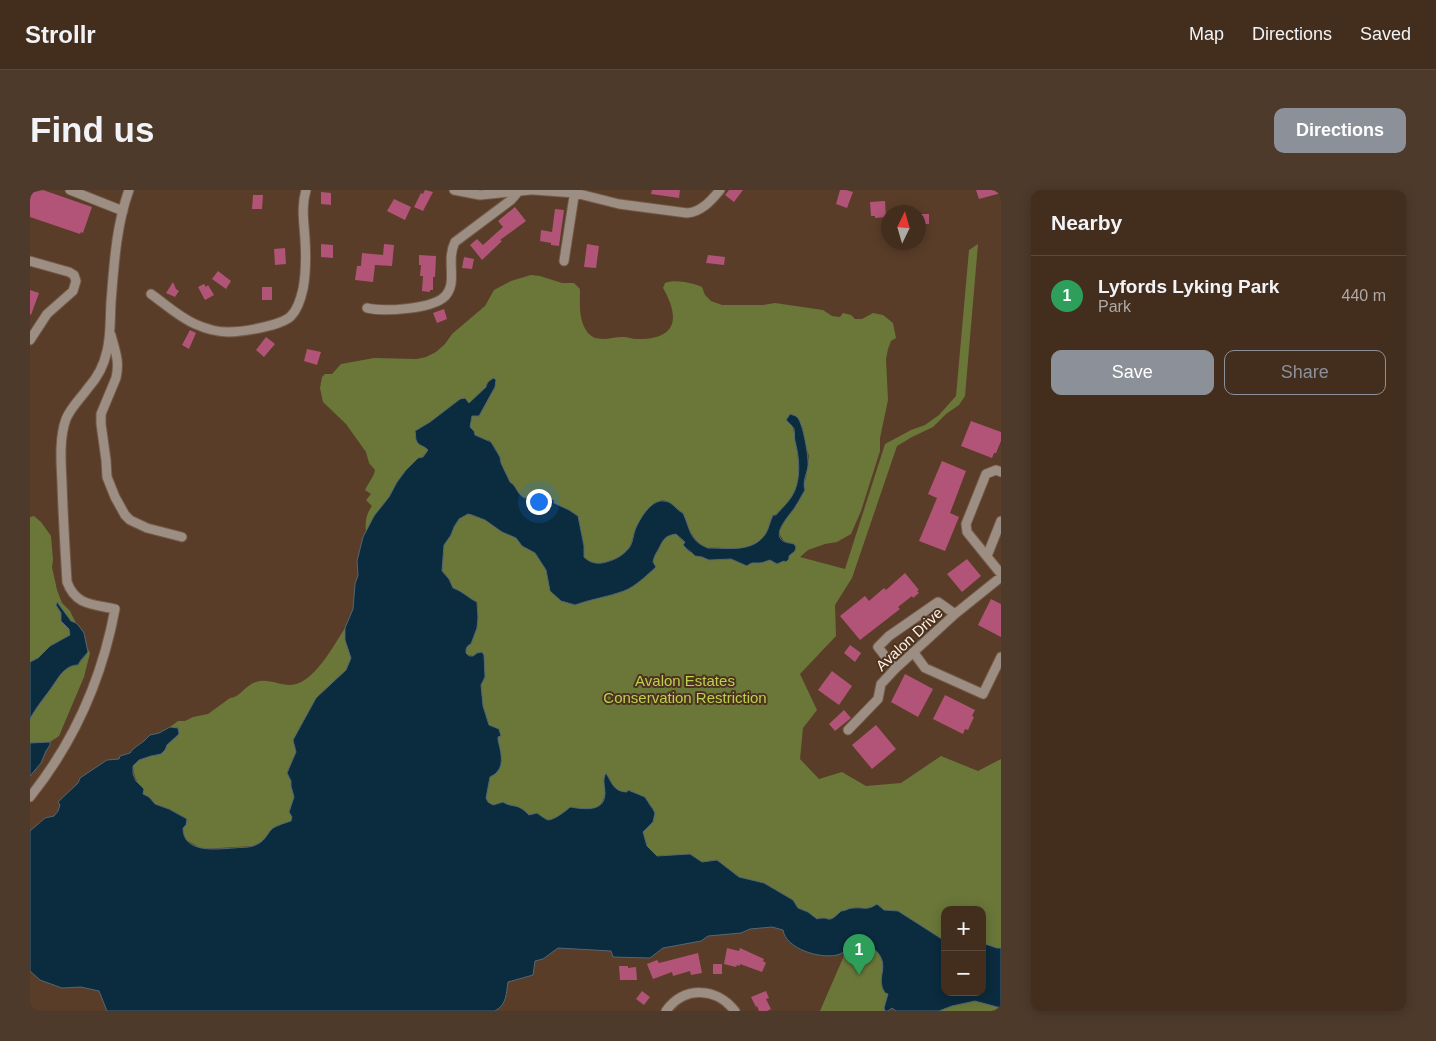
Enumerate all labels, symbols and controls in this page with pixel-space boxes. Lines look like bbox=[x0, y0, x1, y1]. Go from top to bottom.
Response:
text: Strollr bbox=[25, 21, 96, 48]
text: Map bbox=[1189, 24, 1224, 44]
text: Directions bbox=[1252, 24, 1332, 44]
text: Saved bbox=[1360, 24, 1411, 44]
button: Directions bbox=[1274, 108, 1406, 153]
text: Find us bbox=[30, 110, 154, 149]
north arrow bbox=[881, 205, 926, 250]
text: Nearby bbox=[1051, 211, 1122, 234]
text: Lyfords Lyking Park bbox=[1098, 276, 1279, 297]
text: 1 bbox=[1063, 287, 1071, 304]
text: 440 m bbox=[1342, 287, 1386, 304]
text: Park bbox=[1098, 298, 1131, 315]
button: Save bbox=[1051, 350, 1214, 395]
button: Share bbox=[1224, 350, 1386, 395]
your location bbox=[526, 489, 552, 515]
street label: Avalon Drive bbox=[872, 604, 946, 674]
park label: Avalon Estates Conservation Restriction bbox=[603, 672, 767, 706]
map controls bbox=[941, 906, 986, 996]
button: + bbox=[941, 906, 986, 951]
pin: 1 bbox=[843, 934, 875, 975]
button: − bbox=[941, 951, 986, 996]

